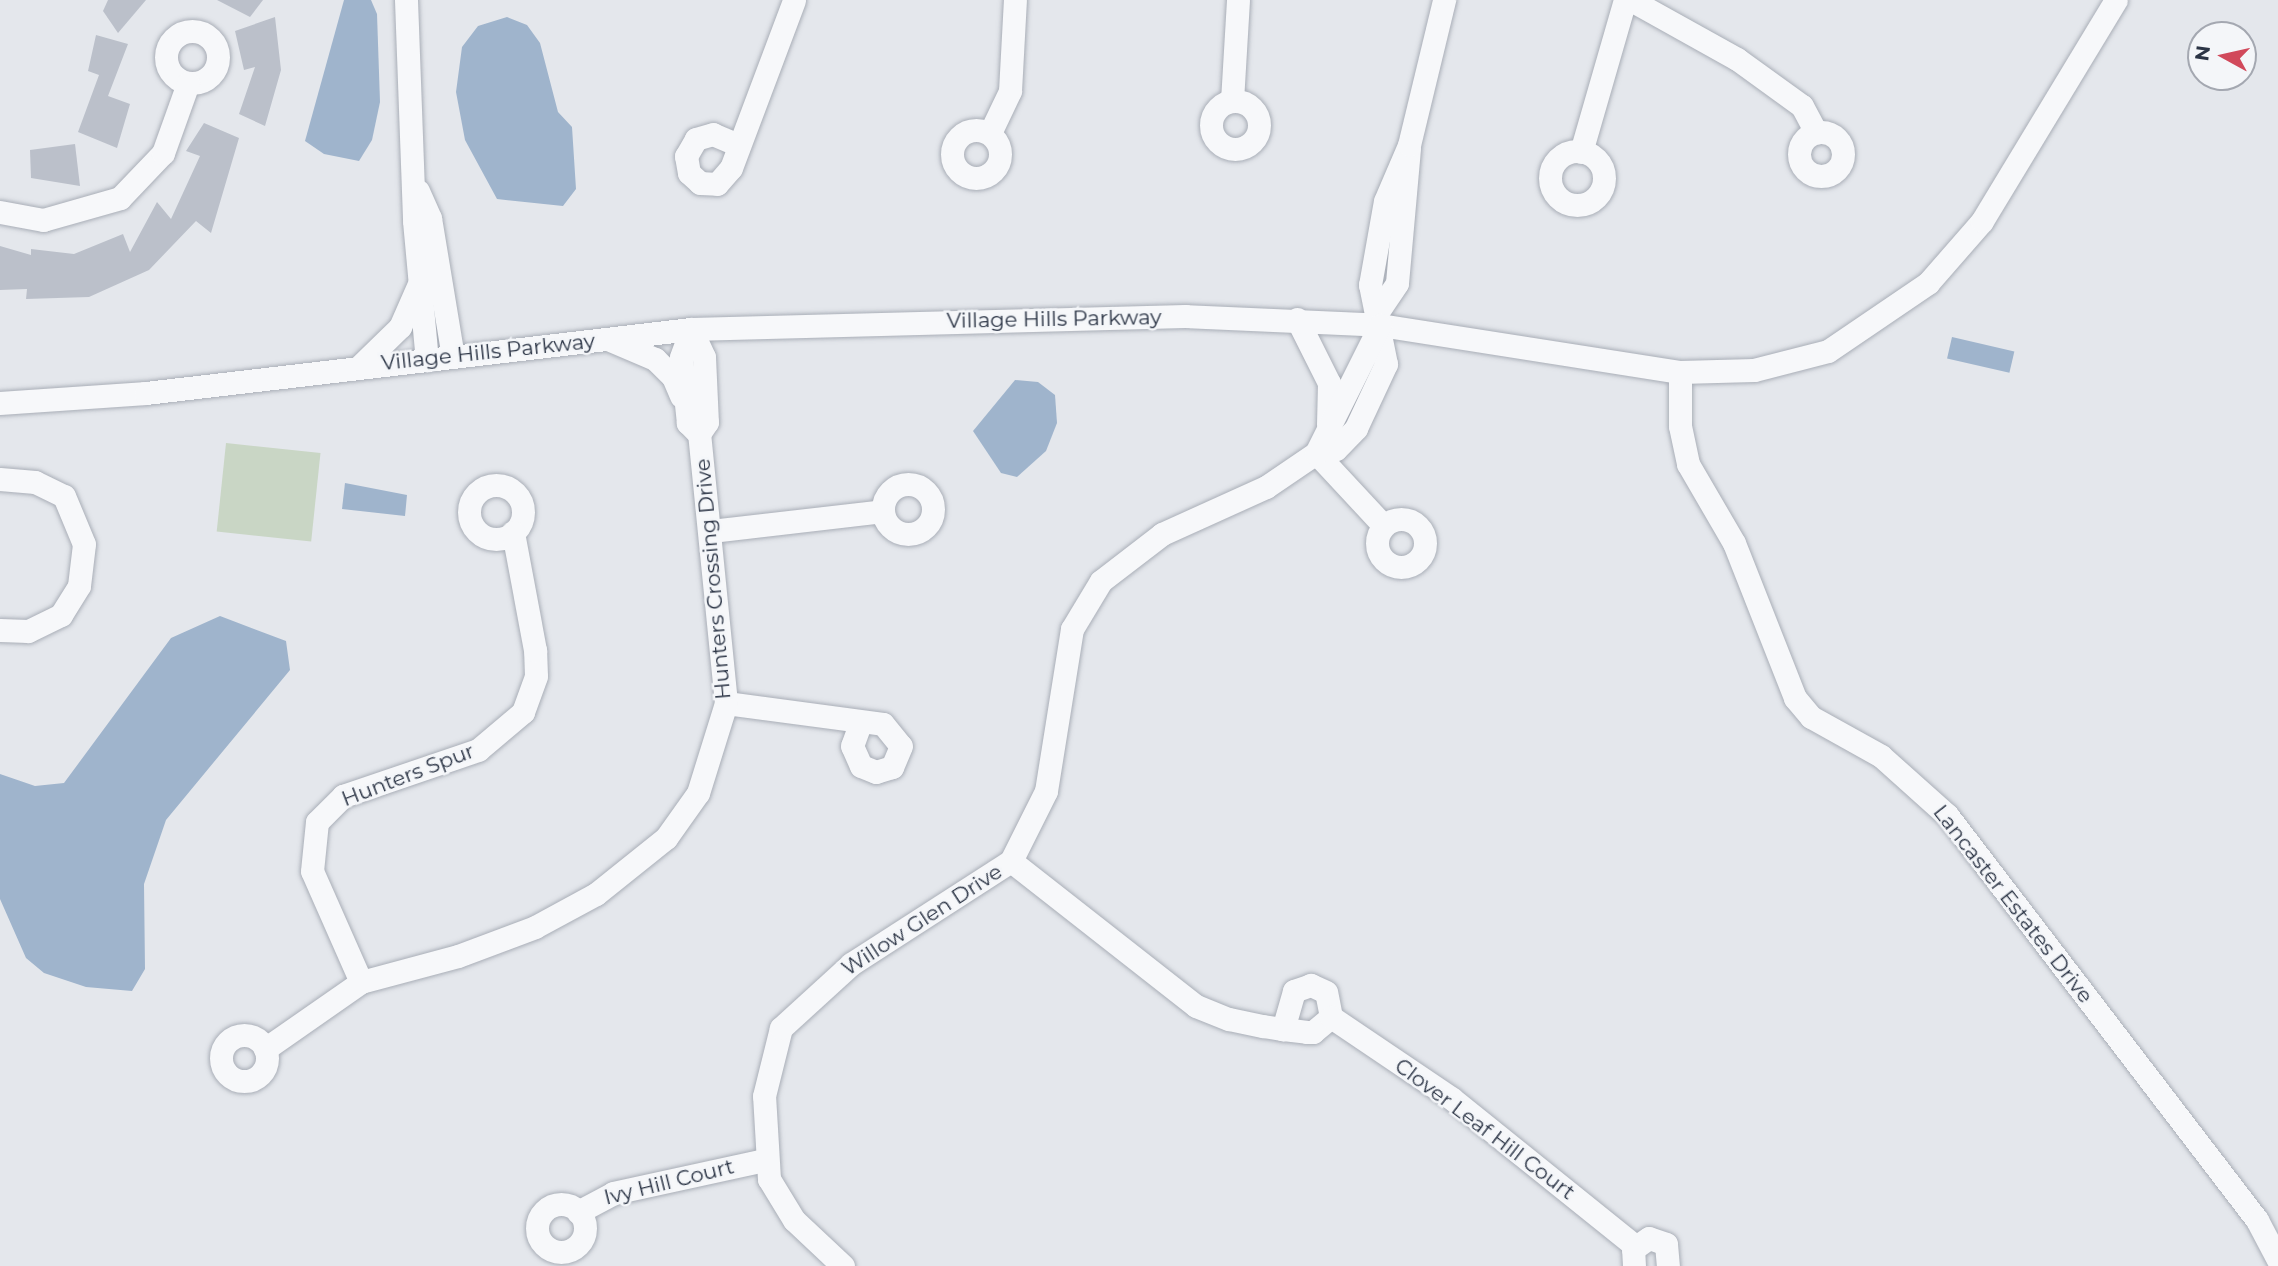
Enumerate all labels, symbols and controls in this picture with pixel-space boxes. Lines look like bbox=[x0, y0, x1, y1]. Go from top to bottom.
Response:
north arrow bbox=[2187, 21, 2257, 91]
text: N bbox=[2190, 44, 2215, 62]
street label: Village Hills Parkway bbox=[946, 305, 1162, 333]
street label: Village Hills Parkway bbox=[380, 328, 596, 376]
street label: Hunters Crossing Drive bbox=[690, 457, 736, 701]
street label: Hunters Spur bbox=[338, 738, 478, 812]
street label: Lancaster Estates Drive bbox=[1928, 800, 2098, 1008]
street label: Willow Glen Drive bbox=[837, 859, 1007, 981]
street label: Clover Leaf Hill Court bbox=[1390, 1053, 1580, 1205]
street label: Ivy Hill Court bbox=[601, 1154, 737, 1210]

